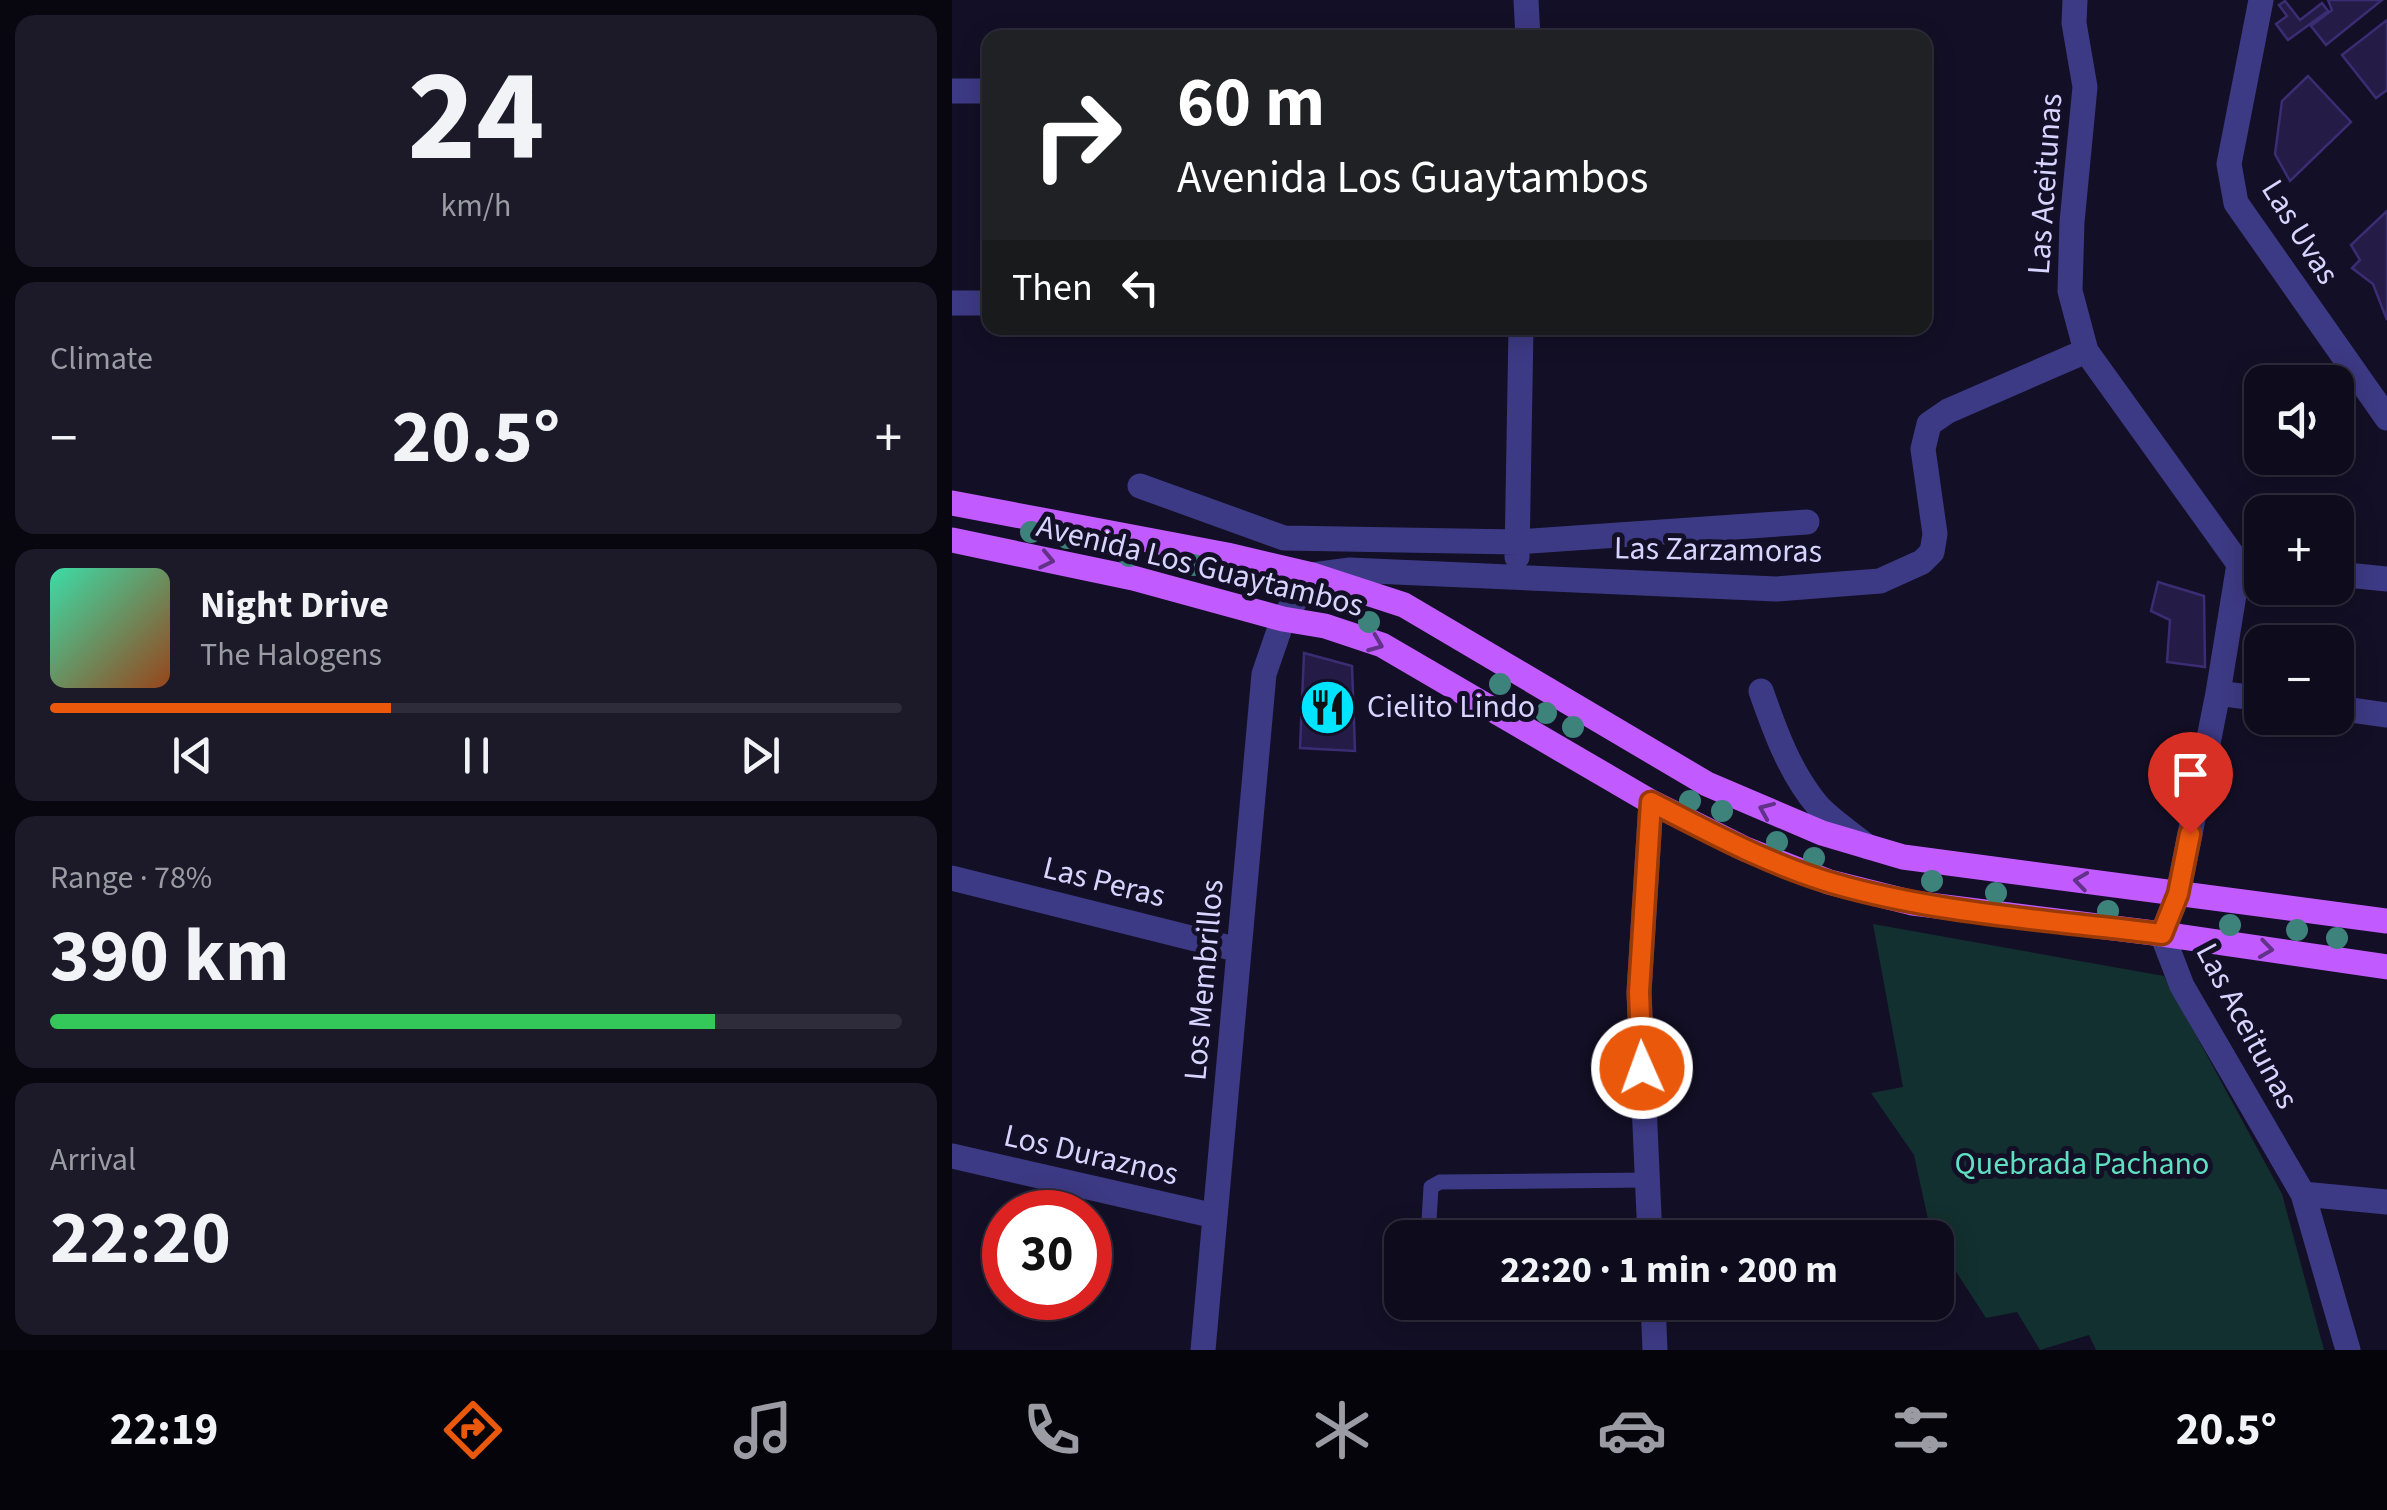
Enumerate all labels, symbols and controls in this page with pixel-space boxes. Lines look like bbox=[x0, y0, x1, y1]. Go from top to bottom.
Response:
text: 24 bbox=[407, 25, 545, 210]
text: 60 m bbox=[1177, 53, 1325, 153]
icon: right bbox=[1012, 70, 1142, 200]
street label: Las Aceitunas bbox=[2016, 92, 2074, 276]
text: Avenida Los Guaytambos bbox=[1177, 146, 1648, 210]
street label: Las Uvas bbox=[2250, 171, 2350, 293]
text: km/h bbox=[441, 183, 511, 229]
icon: left bbox=[1113, 260, 1168, 315]
text: Then bbox=[1012, 261, 1093, 315]
text: Climate bbox=[50, 336, 153, 382]
map controls bbox=[2244, 365, 2354, 735]
button: sound bbox=[2244, 365, 2354, 475]
text: 20.5° bbox=[392, 384, 560, 491]
text: − bbox=[50, 400, 77, 478]
text: + bbox=[875, 400, 902, 478]
button: + bbox=[2244, 495, 2354, 605]
street label: Avenida Los Guaytambos bbox=[1032, 503, 1368, 629]
street label: Las Zarzamoras bbox=[1614, 525, 1822, 575]
one-way arrow bbox=[1039, 549, 1056, 570]
text: Night Drive bbox=[200, 578, 389, 632]
button: − bbox=[2244, 625, 2354, 735]
text: The Halogens bbox=[200, 632, 382, 678]
one-way arrow bbox=[1366, 633, 1384, 653]
restaurant icon: Cielito Lindo bbox=[1298, 677, 1358, 737]
place label: Cielito Lindo bbox=[1367, 684, 1535, 730]
icon: previous bbox=[165, 728, 220, 783]
icon: pause bbox=[449, 728, 504, 783]
icon: next bbox=[733, 728, 788, 783]
pin bbox=[2148, 732, 2233, 835]
icon: arrive bbox=[2163, 747, 2218, 802]
one-way arrow bbox=[1758, 801, 1776, 821]
street label: Las Peras bbox=[1038, 845, 1170, 919]
text: Range · 78% bbox=[50, 855, 212, 901]
one-way arrow bbox=[2073, 872, 2089, 893]
street label: Los Membrillos bbox=[1172, 878, 1236, 1082]
text: 390 km bbox=[50, 903, 289, 1010]
street label: Las Aceitunas bbox=[2184, 935, 2310, 1117]
one-way arrow bbox=[2258, 938, 2274, 959]
position arrow bbox=[1590, 1016, 1694, 1120]
street label: Los Duraznos bbox=[999, 1113, 1183, 1197]
text: Arrival bbox=[50, 1137, 136, 1183]
park label: Quebrada Pachano bbox=[1955, 1141, 2209, 1187]
text: 22:20 bbox=[50, 1185, 231, 1292]
speed limit sign: 30 bbox=[982, 1190, 1112, 1320]
text: 22:20 · 1 min · 200 m bbox=[1500, 1243, 1838, 1297]
icon: directions bbox=[438, 1395, 508, 1465]
icon: music bbox=[728, 1395, 798, 1465]
icon: phone bbox=[1017, 1395, 1087, 1465]
icon: climate bbox=[1307, 1395, 1377, 1465]
icon: car bbox=[1597, 1395, 1667, 1465]
icon: filters bbox=[1886, 1395, 1956, 1465]
text: 22:19 bbox=[110, 1398, 218, 1462]
text: 20.5° bbox=[2176, 1398, 2277, 1462]

